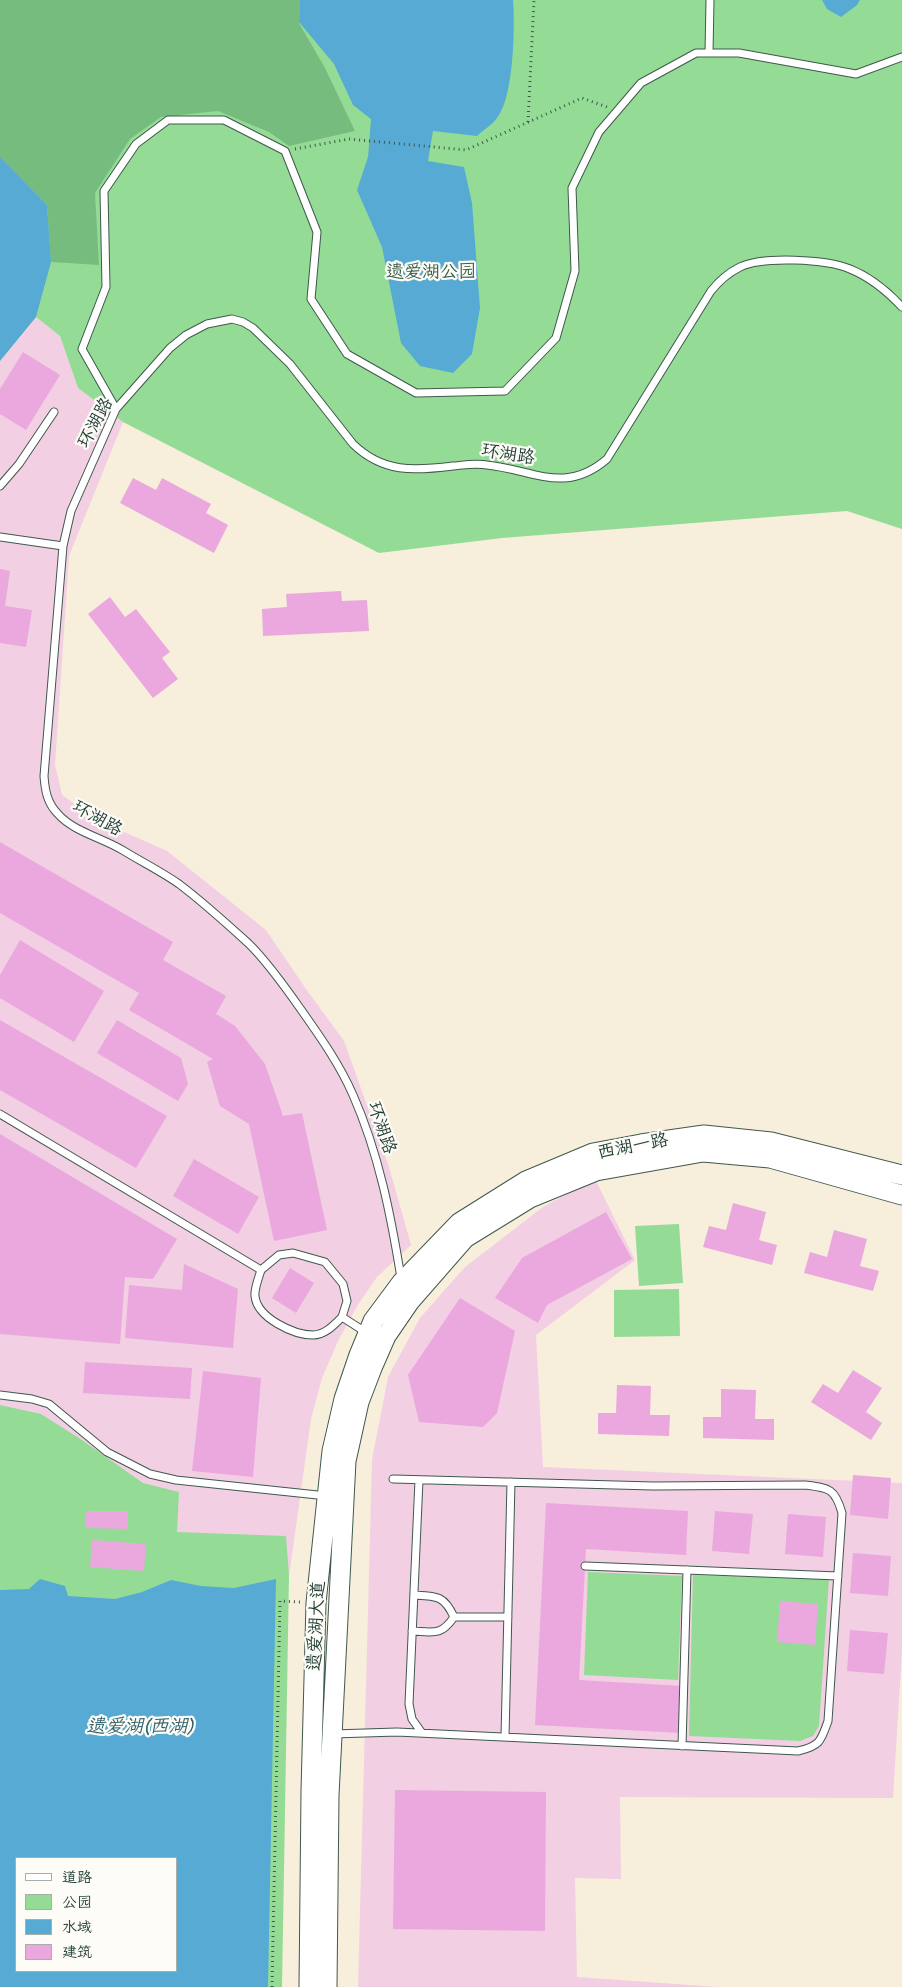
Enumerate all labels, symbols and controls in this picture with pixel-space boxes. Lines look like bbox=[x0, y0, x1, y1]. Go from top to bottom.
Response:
park label: 遗爱湖公园 bbox=[386, 261, 476, 283]
street label: 环湖路 bbox=[74, 394, 118, 452]
street label: 环湖路 bbox=[480, 440, 536, 470]
street label: 环湖路 bbox=[68, 796, 126, 842]
street label: 环湖路 bbox=[362, 1099, 400, 1157]
street label: 西湖一路 bbox=[596, 1130, 670, 1164]
street label: 遗爱湖大道 bbox=[304, 1580, 330, 1672]
water label: 遗爱湖(西湖) bbox=[86, 1716, 194, 1738]
legend bbox=[15, 1857, 178, 1972]
text: 道路 bbox=[62, 1868, 92, 1887]
text: 公园 bbox=[62, 1893, 92, 1912]
text: 水域 bbox=[62, 1918, 92, 1937]
text: 建筑 bbox=[62, 1943, 92, 1962]

